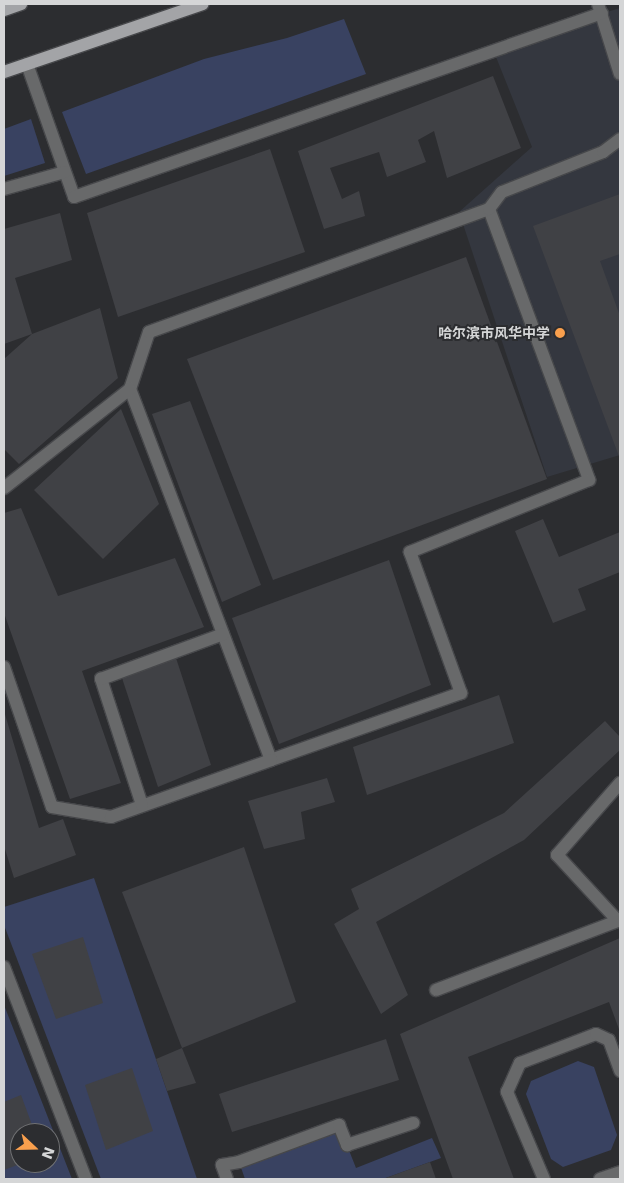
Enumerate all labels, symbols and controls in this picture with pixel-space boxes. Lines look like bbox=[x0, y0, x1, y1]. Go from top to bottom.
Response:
place label: 哈尔滨市风华中学 bbox=[438, 325, 550, 341]
marker: 哈尔滨市风华中学 bbox=[554, 327, 566, 339]
north arrow bbox=[10, 1123, 60, 1173]
text: N bbox=[39, 1145, 58, 1161]

